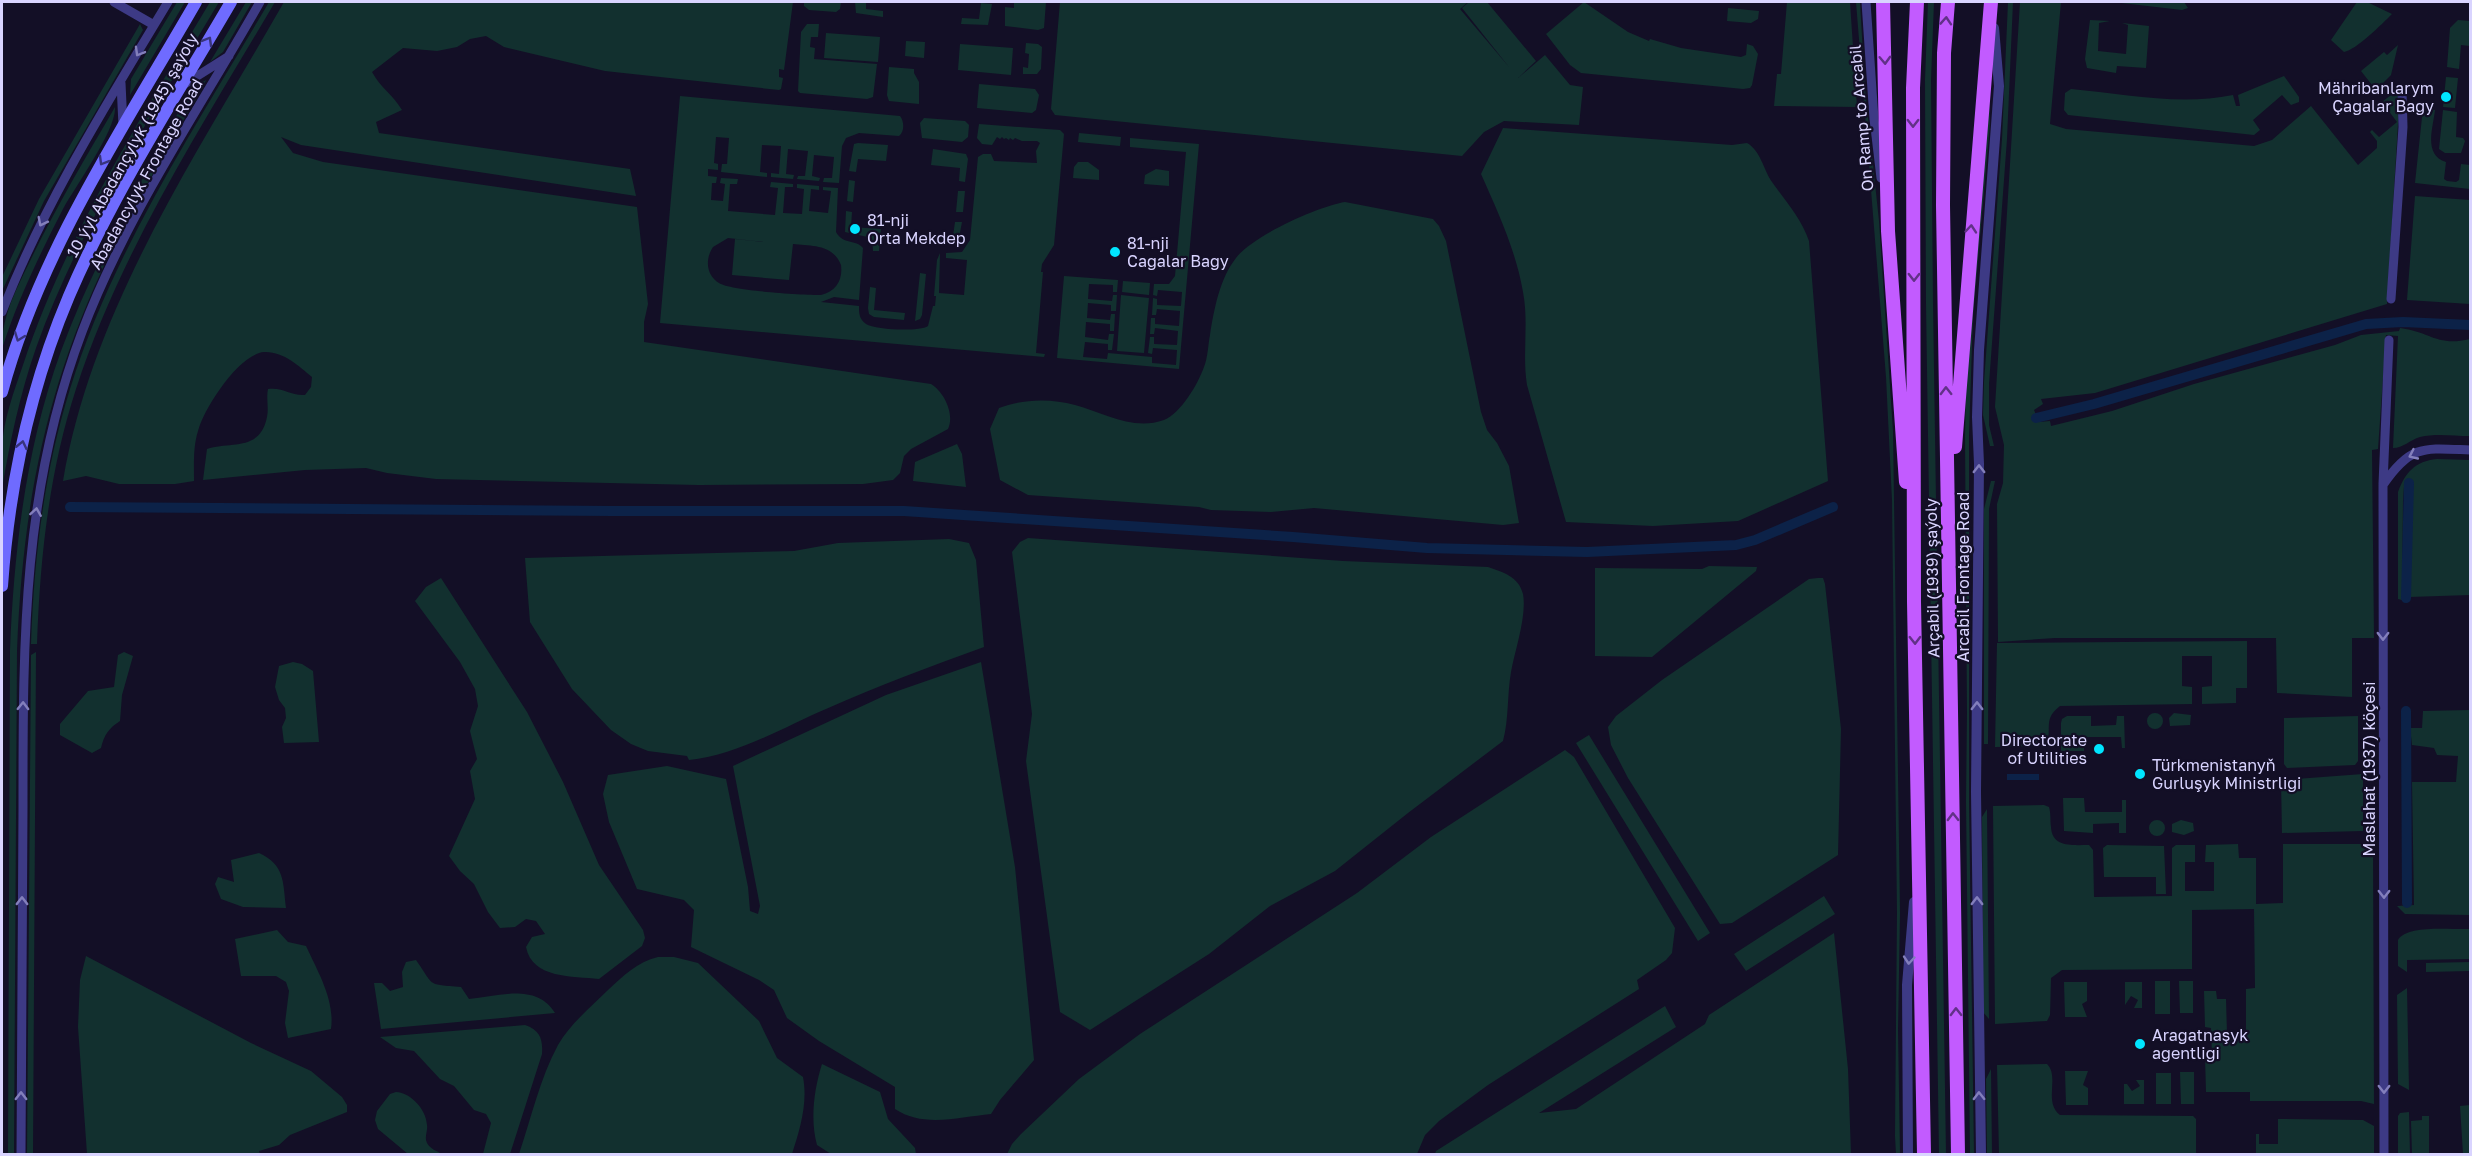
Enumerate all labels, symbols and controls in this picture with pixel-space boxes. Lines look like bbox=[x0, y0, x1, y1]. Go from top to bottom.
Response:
one-way arrow bbox=[1940, 17, 1953, 26]
street label: 10 ýyl Abadançylyk (1945) şaýoly bbox=[62, 29, 202, 261]
one-way arrow bbox=[201, 37, 212, 47]
street label: On Ramp to Arcabil bbox=[1845, 44, 1877, 192]
one-way arrow bbox=[134, 46, 146, 56]
one-way arrow bbox=[1879, 55, 1892, 64]
street label: Abadancylyk Frontage Road bbox=[85, 75, 207, 273]
place label: Mähribanlarym Çagalar Bagy bbox=[2318, 78, 2434, 116]
marker: Mähribanlarym Çagalar Bagy bbox=[2439, 90, 2453, 104]
one-way arrow bbox=[1907, 118, 1919, 127]
one-way arrow bbox=[99, 155, 110, 165]
place label: 81-nji Orta Mekdep bbox=[867, 210, 966, 248]
one-way arrow bbox=[38, 215, 50, 226]
marker: 81-nji Orta Mekdep bbox=[848, 222, 862, 236]
one-way arrow bbox=[1964, 224, 1977, 233]
place label: 81-nji Cagalar Bagy bbox=[1127, 233, 1229, 271]
marker: 81-nji Cagalar Bagy bbox=[1108, 245, 1122, 259]
one-way arrow bbox=[1908, 272, 1920, 281]
one-way arrow bbox=[14, 330, 26, 341]
one-way arrow bbox=[1940, 387, 1952, 396]
one-way arrow bbox=[14, 440, 27, 450]
one-way arrow bbox=[2409, 447, 2420, 459]
one-way arrow bbox=[1973, 465, 1985, 474]
street label: Arcabil Frontage Road bbox=[1953, 492, 1973, 662]
street label: Arçabil (1939) şaýoly bbox=[1921, 498, 1943, 658]
one-way arrow bbox=[29, 507, 42, 517]
one-way arrow bbox=[2377, 632, 2389, 641]
one-way arrow bbox=[1909, 635, 1921, 644]
street label: Maslahat (1937) köçesi bbox=[2359, 681, 2379, 857]
one-way arrow bbox=[17, 702, 29, 711]
one-way arrow bbox=[1971, 702, 1983, 711]
place label: Directorate of Utilities bbox=[2001, 730, 2087, 768]
marker: Directorate of Utilities bbox=[2092, 742, 2106, 756]
place label: Türkmenistanyň Gurluşyk Ministrligi bbox=[2152, 755, 2301, 793]
marker: Türkmenistanyň Gurluşyk Ministrligi bbox=[2133, 767, 2147, 781]
one-way arrow bbox=[1946, 813, 1959, 822]
one-way arrow bbox=[2378, 890, 2390, 899]
one-way arrow bbox=[16, 897, 28, 906]
one-way arrow bbox=[1971, 897, 1983, 906]
one-way arrow bbox=[1903, 955, 1916, 965]
one-way arrow bbox=[1950, 1008, 1962, 1017]
place label: Aragatnaşyk agentligi bbox=[2152, 1025, 2248, 1063]
marker: Aragatnaşyk agentligi bbox=[2133, 1037, 2147, 1051]
one-way arrow bbox=[2378, 1085, 2390, 1094]
one-way arrow bbox=[15, 1092, 27, 1101]
one-way arrow bbox=[1973, 1092, 1985, 1101]

